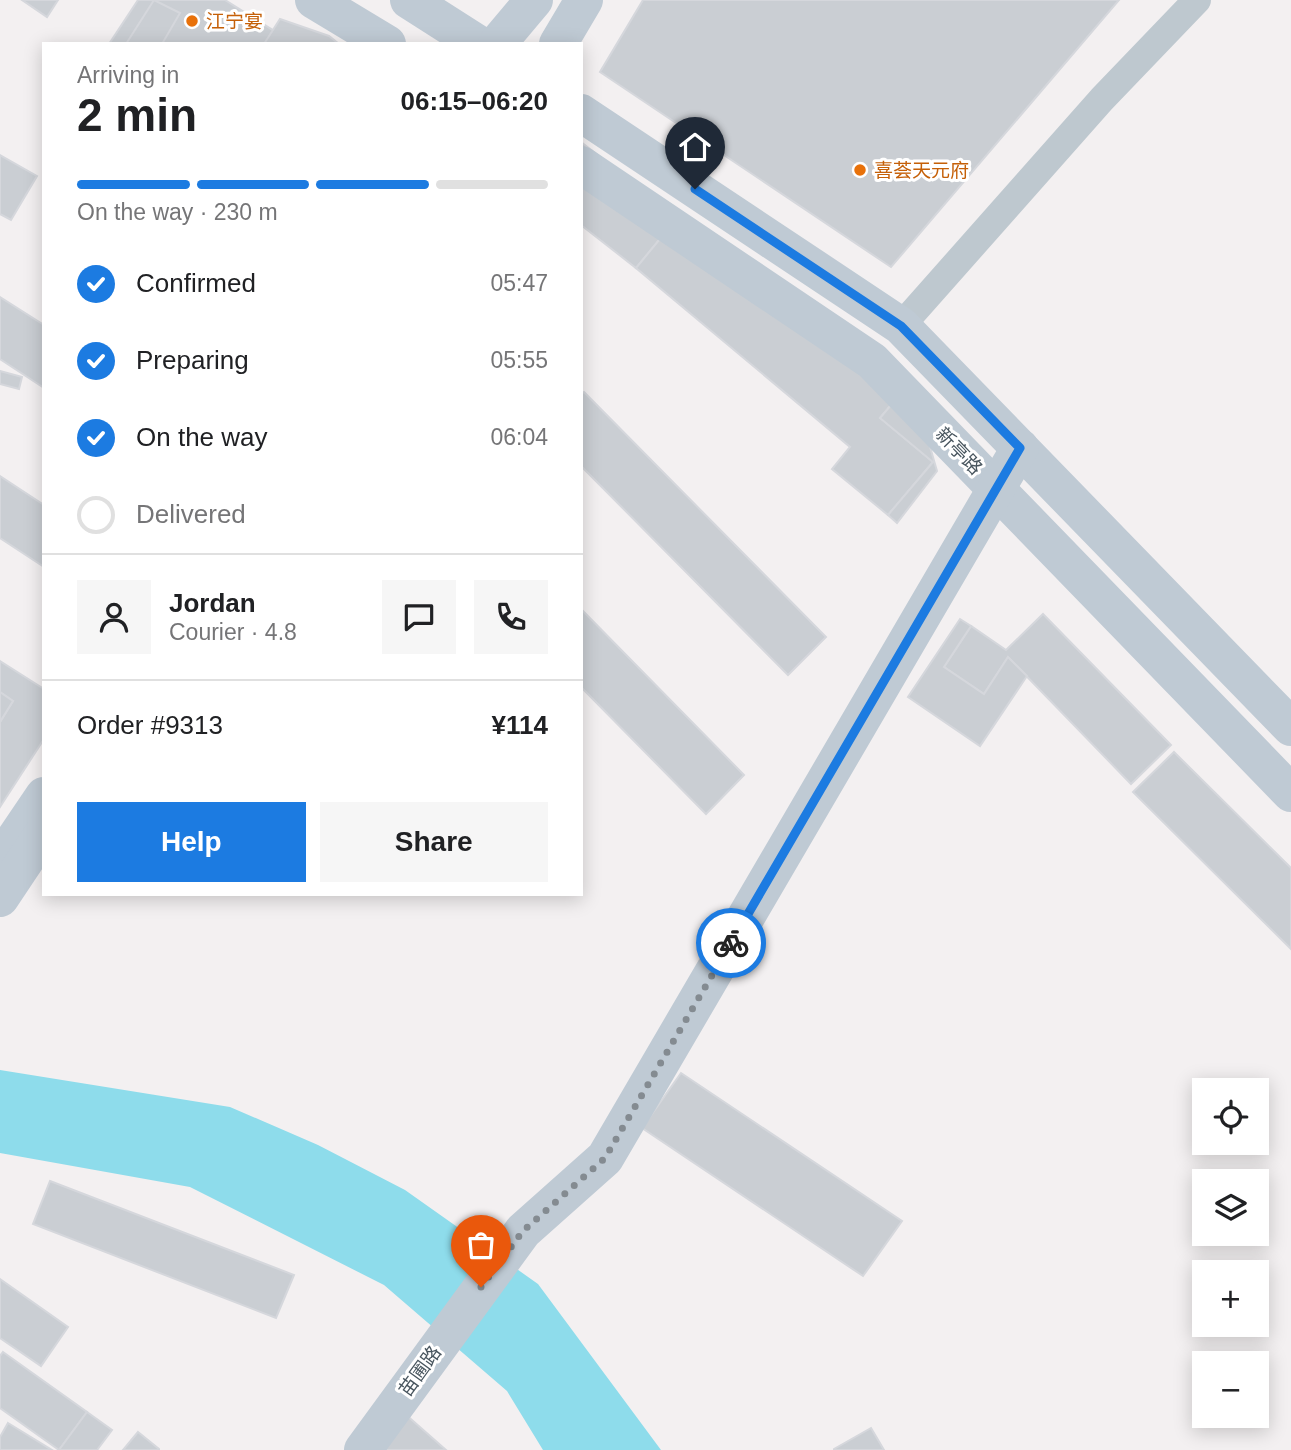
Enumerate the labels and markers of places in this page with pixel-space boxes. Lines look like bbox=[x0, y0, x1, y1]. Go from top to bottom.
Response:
place label: 江宁宴 bbox=[206, 11, 263, 32]
marker: 江宁宴 bbox=[184, 13, 200, 29]
pin bbox=[665, 117, 725, 189]
place label: 喜荟天元府 bbox=[874, 160, 969, 181]
marker: 喜荟天元府 bbox=[852, 162, 868, 178]
pin bbox=[451, 1215, 511, 1287]

